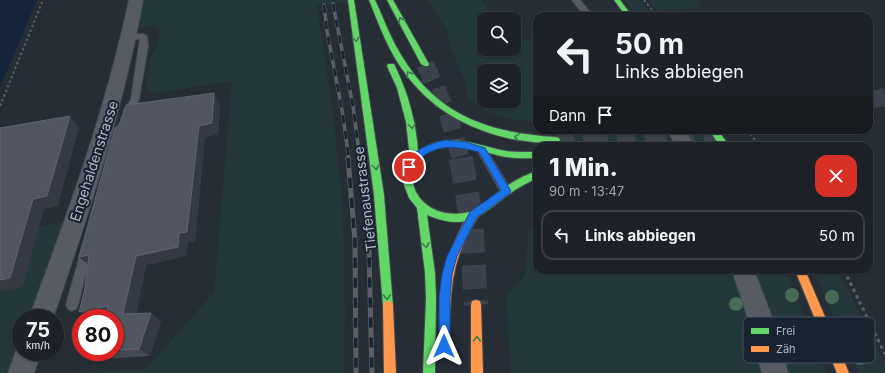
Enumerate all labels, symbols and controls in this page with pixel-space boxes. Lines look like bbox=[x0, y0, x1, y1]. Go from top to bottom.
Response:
map controls bbox=[477, 12, 521, 108]
button: search bbox=[477, 12, 521, 56]
one-way arrow bbox=[398, 17, 405, 24]
text: 50 m bbox=[615, 27, 684, 61]
icon: left bbox=[549, 28, 601, 80]
one-way arrow bbox=[351, 36, 360, 42]
text: Links abbiegen bbox=[615, 61, 744, 82]
button: layers bbox=[477, 64, 521, 108]
one-way arrow bbox=[407, 71, 414, 78]
street label: Engehaldenstrasse bbox=[66, 98, 121, 223]
icon: arrive bbox=[594, 104, 616, 126]
text: Dann bbox=[549, 106, 586, 125]
one-way arrow bbox=[407, 122, 416, 129]
one-way arrow bbox=[514, 134, 520, 142]
street label: Tiefenaustrasse bbox=[350, 145, 379, 253]
pin bbox=[392, 150, 426, 184]
text: 1 Min. bbox=[549, 153, 618, 182]
button: close bbox=[815, 155, 857, 197]
icon: arrive bbox=[398, 156, 420, 178]
one-way arrow bbox=[371, 164, 380, 170]
text: 90 m · 13:47 bbox=[549, 183, 624, 199]
icon: left bbox=[551, 224, 573, 246]
text: Links abbiegen bbox=[585, 226, 696, 245]
text: 50 m bbox=[819, 226, 855, 245]
one-way arrow bbox=[421, 242, 430, 248]
one-way arrow bbox=[383, 294, 391, 300]
speed limit sign: 80 bbox=[72, 309, 124, 361]
legend bbox=[743, 317, 875, 363]
text: 75 bbox=[26, 318, 50, 342]
text: Frei bbox=[776, 324, 795, 338]
position arrow bbox=[423, 325, 465, 367]
one-way arrow bbox=[472, 336, 481, 342]
text: km/h bbox=[26, 339, 50, 351]
text: Zäh bbox=[776, 342, 796, 356]

